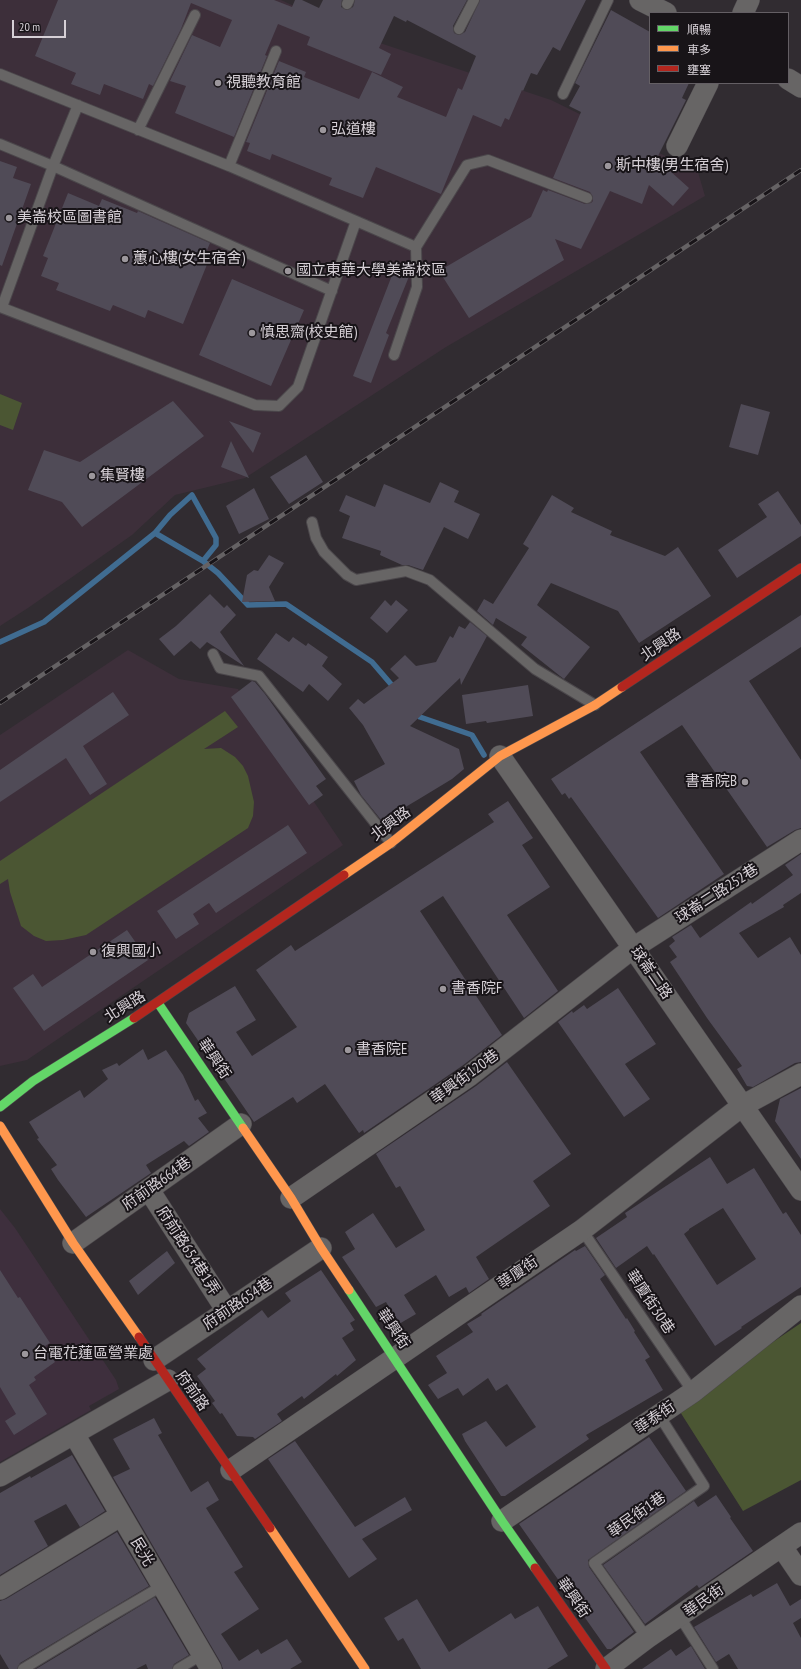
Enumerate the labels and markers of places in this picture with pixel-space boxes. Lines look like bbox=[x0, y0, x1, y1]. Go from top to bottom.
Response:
place label: 視聽教育館 bbox=[226, 74, 301, 92]
marker: 視聽教育館 bbox=[213, 78, 223, 88]
place label: 弘道樓 bbox=[331, 121, 376, 139]
marker: 弘道樓 bbox=[318, 125, 328, 135]
place label: 斯中樓(男生宿舍) bbox=[616, 157, 728, 175]
marker: 斯中樓(男生宿舍) bbox=[603, 161, 613, 171]
place label: 美崙校區圖書館 bbox=[17, 209, 122, 227]
marker: 美崙校區圖書館 bbox=[4, 213, 14, 223]
place label: 蕙心樓(女生宿舍) bbox=[133, 250, 245, 268]
marker: 蕙心樓(女生宿舍) bbox=[120, 254, 130, 264]
place label: 國立東華大學美崙校區 bbox=[296, 262, 446, 280]
marker: 國立東華大學美崙校區 bbox=[283, 266, 293, 276]
place label: 慎思齋(校史館) bbox=[260, 324, 357, 342]
marker: 慎思齋(校史館) bbox=[247, 328, 257, 338]
place label: 集賢樓 bbox=[100, 467, 145, 485]
marker: 集賢樓 bbox=[87, 471, 97, 481]
place label: 書香院B bbox=[685, 773, 737, 791]
marker: 書香院B bbox=[740, 777, 750, 787]
place label: 復興國小 bbox=[101, 943, 161, 961]
marker: 復興國小 bbox=[88, 947, 98, 957]
place label: 書香院F bbox=[451, 980, 502, 998]
marker: 書香院F bbox=[438, 984, 448, 994]
place label: 書香院E bbox=[356, 1041, 407, 1059]
marker: 書香院E bbox=[343, 1045, 353, 1055]
place label: 台電花蓮區營業處 bbox=[33, 1345, 153, 1363]
marker: 台電花蓮區營業處 bbox=[20, 1349, 30, 1359]

